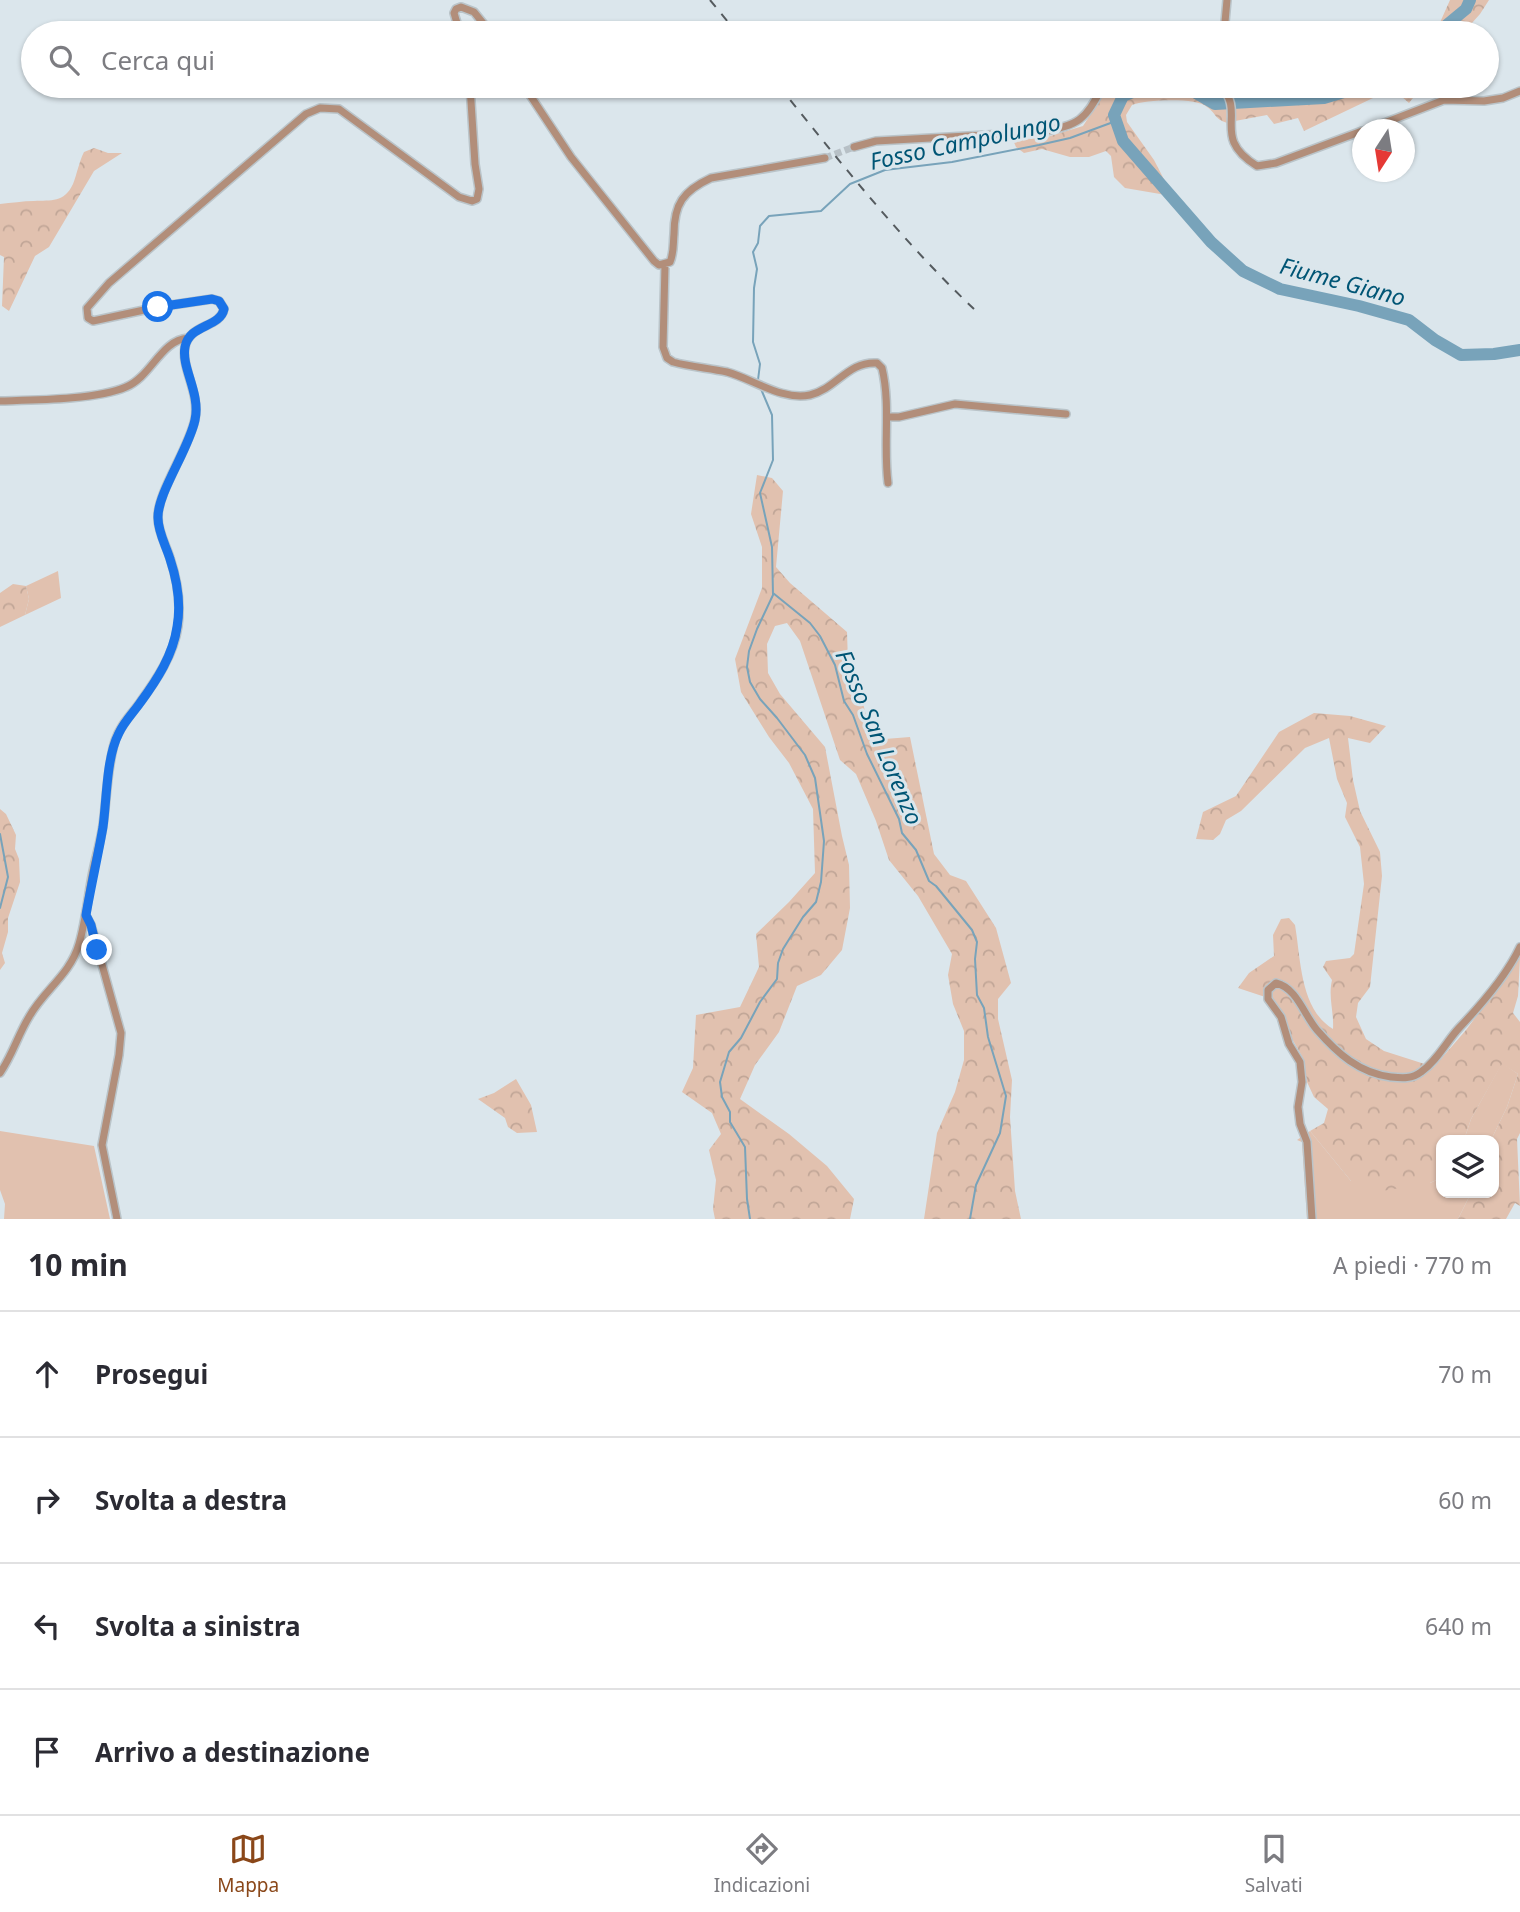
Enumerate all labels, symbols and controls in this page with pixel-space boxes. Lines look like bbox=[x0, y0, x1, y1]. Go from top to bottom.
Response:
search box bbox=[21, 21, 1499, 98]
icon: search bbox=[45, 41, 83, 79]
text: Cerca qui bbox=[101, 42, 215, 78]
water label: Fosso Campolungo bbox=[867, 105, 1063, 177]
north arrow bbox=[1352, 119, 1415, 182]
water label: Fiume Giano bbox=[1277, 249, 1409, 313]
route start bbox=[142, 291, 173, 322]
water label: Fosso San Lorenzo bbox=[829, 645, 931, 829]
route end bbox=[81, 934, 112, 965]
map controls bbox=[1436, 1135, 1499, 1198]
button: layers bbox=[1436, 1135, 1499, 1198]
text: 10 min bbox=[28, 1244, 128, 1285]
text: A piedi · 770 m bbox=[1333, 1249, 1492, 1281]
icon: ahead bbox=[28, 1355, 66, 1393]
text: Prosegui bbox=[95, 1356, 208, 1392]
text: 70 m bbox=[1438, 1358, 1492, 1390]
icon: right bbox=[28, 1481, 66, 1519]
text: Svolta a destra bbox=[95, 1482, 287, 1518]
text: 60 m bbox=[1438, 1484, 1492, 1516]
icon: left bbox=[28, 1607, 66, 1645]
text: Svolta a sinistra bbox=[95, 1608, 301, 1644]
text: 640 m bbox=[1425, 1610, 1492, 1642]
icon: arrive bbox=[28, 1733, 66, 1771]
text: Arrivo a destinazione bbox=[95, 1734, 370, 1770]
tab: Mappa bbox=[217, 1830, 279, 1898]
tab: Indicazioni bbox=[714, 1830, 810, 1898]
tab: Salvati bbox=[1245, 1830, 1303, 1898]

